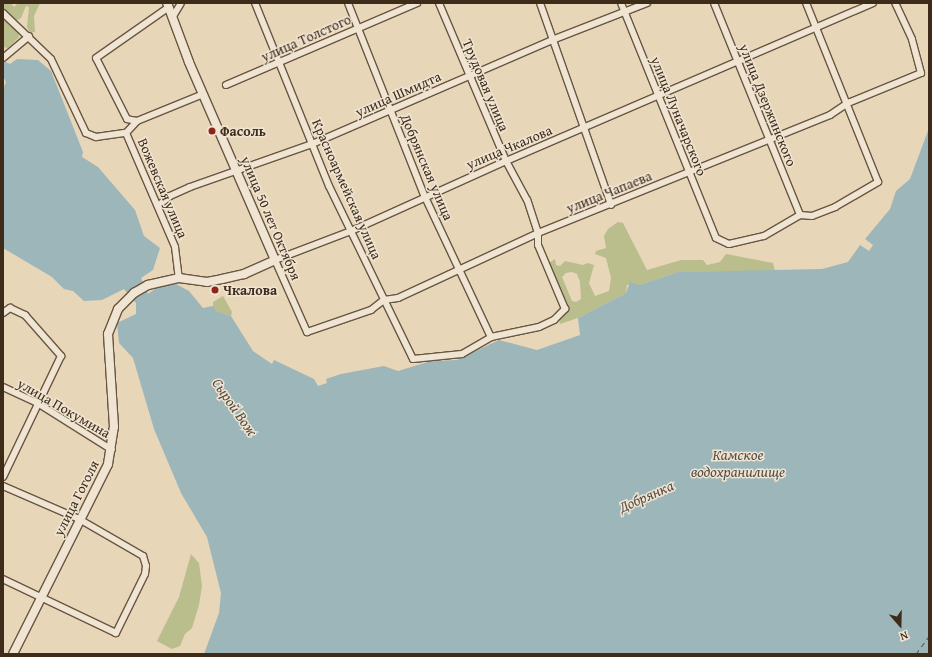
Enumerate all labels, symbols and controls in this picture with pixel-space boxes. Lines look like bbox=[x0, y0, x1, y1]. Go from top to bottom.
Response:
street label: улица Толстого bbox=[258, 11, 354, 65]
street label: Трудовая улица bbox=[459, 36, 513, 134]
street label: улица Дзержинского bbox=[736, 41, 800, 169]
street label: улица Луначарского bbox=[647, 54, 711, 178]
street label: улица Шмидта bbox=[353, 68, 443, 120]
street label: Добрянская улица bbox=[397, 111, 457, 223]
street label: Красноармейская улица bbox=[309, 116, 385, 262]
street label: улица Чкалова bbox=[463, 121, 555, 173]
place label: Фасоль bbox=[220, 123, 266, 139]
marker: Фасоль bbox=[207, 126, 217, 136]
street label: Вожевская улица bbox=[134, 136, 192, 240]
street label: улица 50 лет Октября bbox=[237, 153, 305, 283]
street label: улица Чапаева bbox=[564, 167, 654, 217]
place label: Чкалова bbox=[223, 282, 277, 298]
marker: Чкалова bbox=[210, 285, 220, 295]
water label: Сырой Вож bbox=[208, 374, 262, 440]
street label: улица Покумина bbox=[15, 375, 113, 441]
water label: Камское водохранилище bbox=[691, 445, 785, 480]
street label: улица Гоголя bbox=[50, 457, 102, 539]
water label: Добрянка bbox=[616, 476, 676, 516]
north arrow bbox=[880, 605, 920, 645]
text: N bbox=[898, 627, 910, 645]

